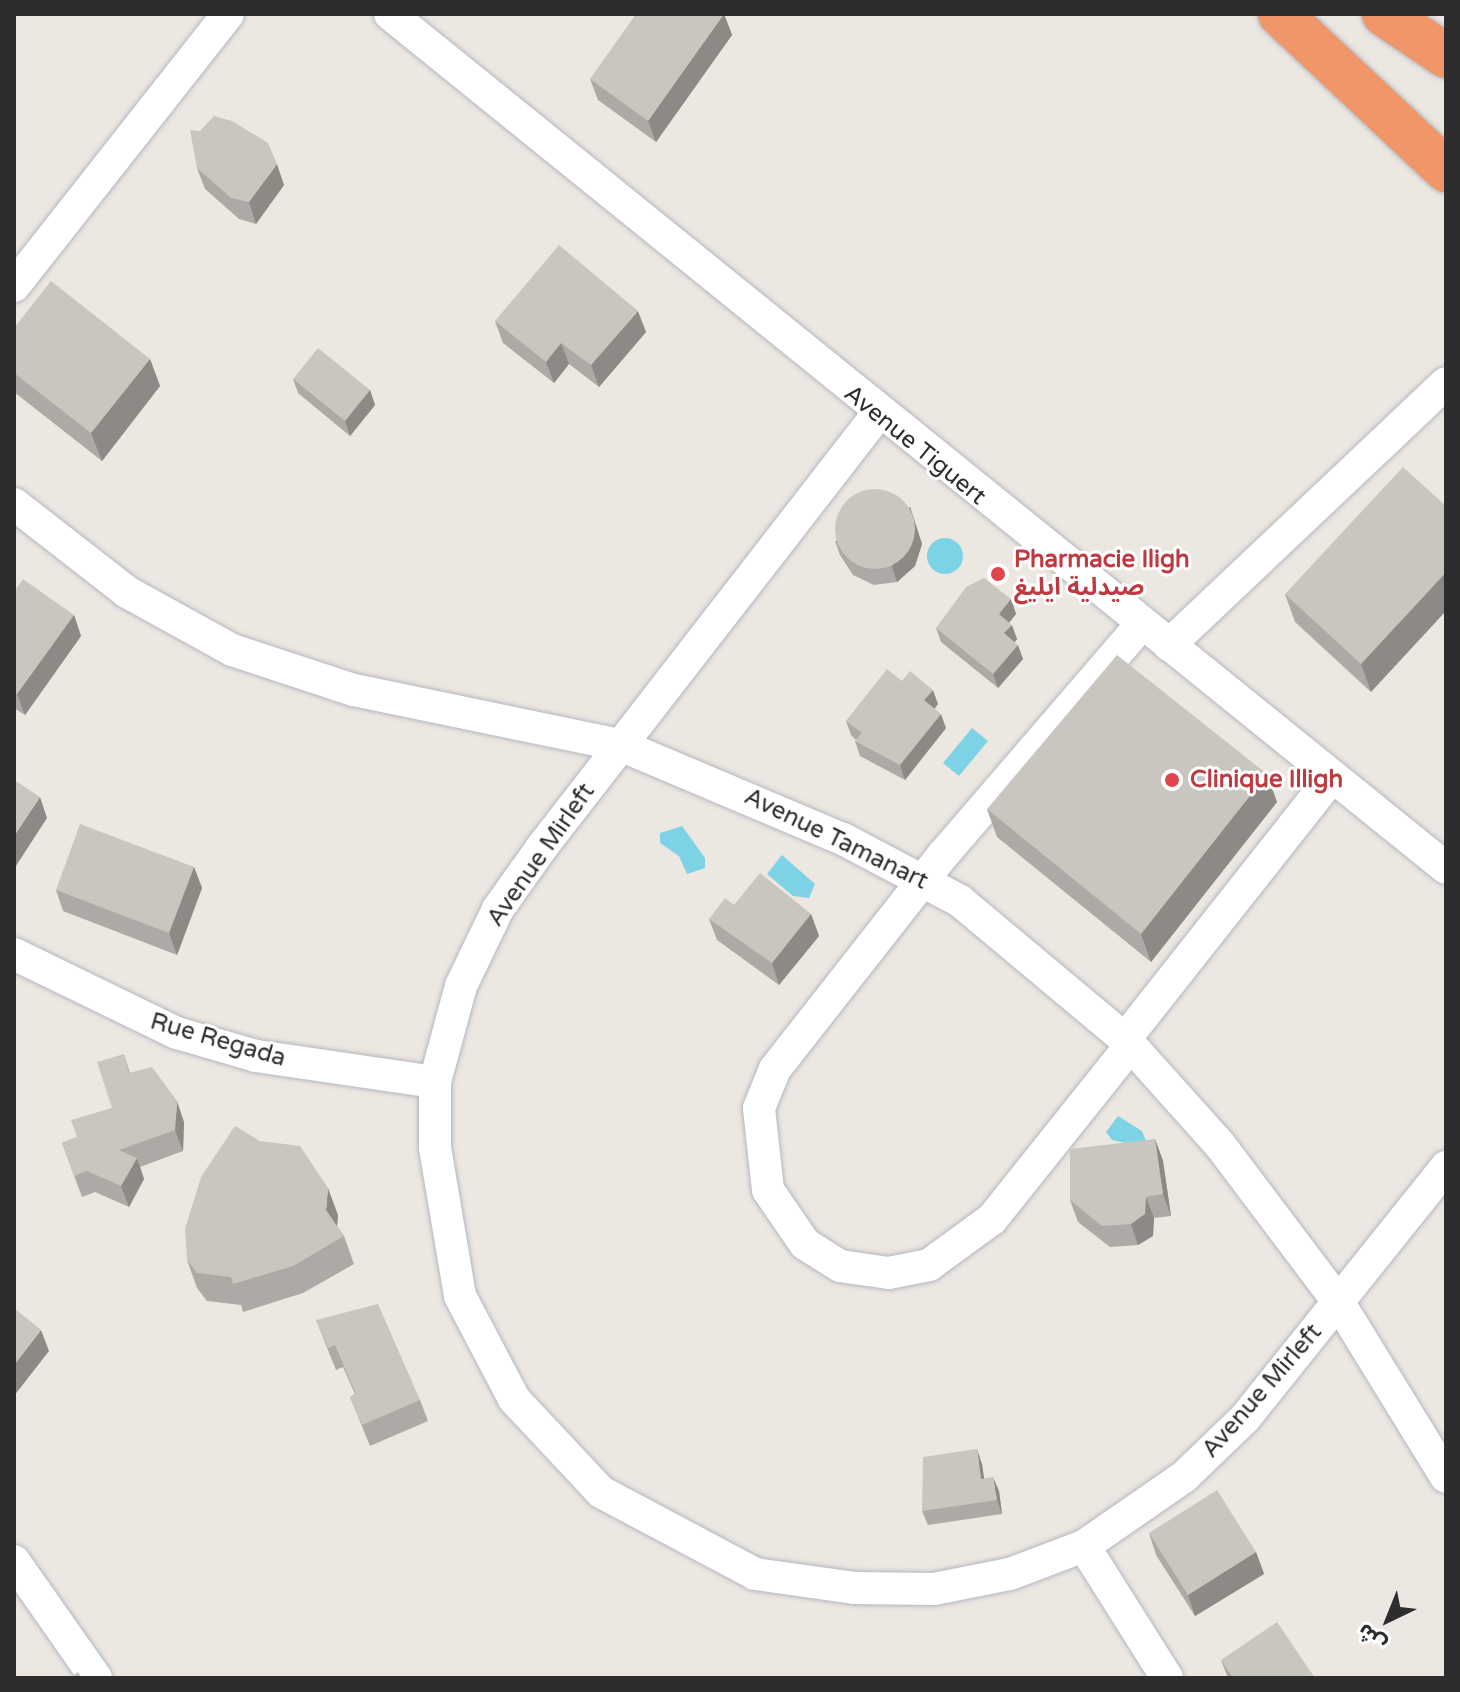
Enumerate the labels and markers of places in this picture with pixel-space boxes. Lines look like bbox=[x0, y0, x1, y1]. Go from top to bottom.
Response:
place label: Pharmacie Iligh صيدلية ايليغ bbox=[1014, 546, 1190, 602]
marker: Pharmacie Iligh صيدلية ايليغ bbox=[989, 565, 1007, 583]
place label: Clinique Illigh bbox=[1190, 766, 1343, 794]
marker: Clinique Illigh bbox=[1161, 769, 1183, 791]

